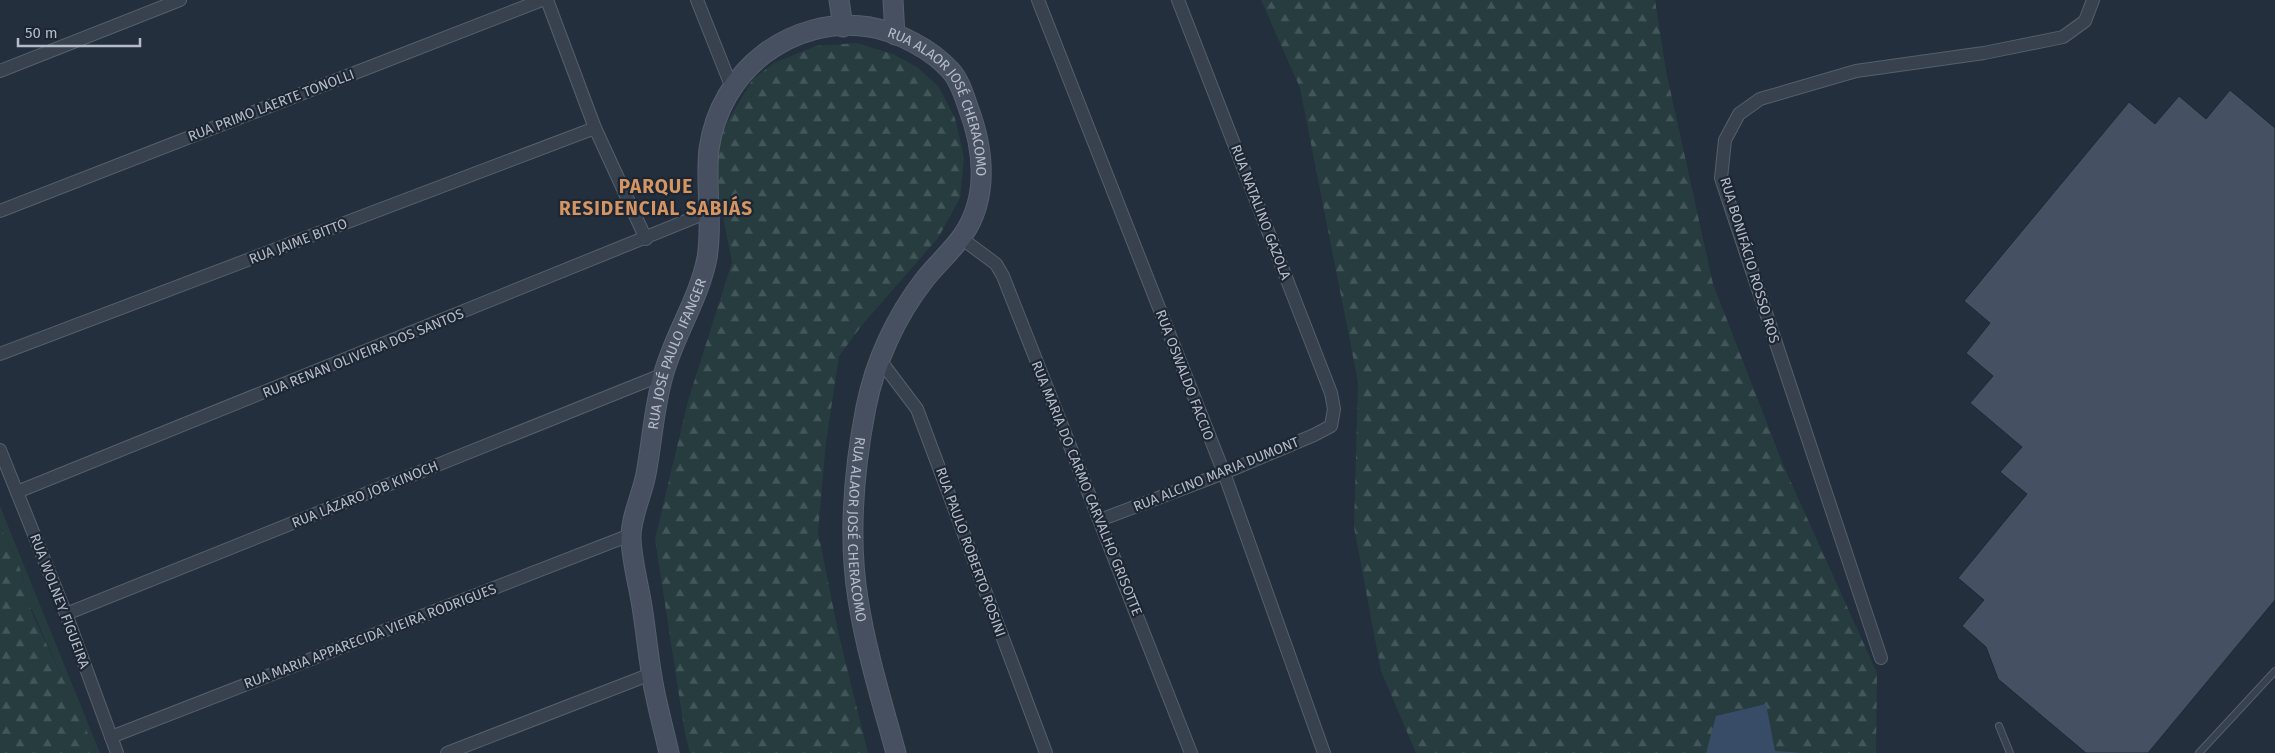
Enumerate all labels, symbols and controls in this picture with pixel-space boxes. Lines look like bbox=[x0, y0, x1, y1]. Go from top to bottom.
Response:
scale bar bbox=[18, 15, 140, 47]
text: 50 m bbox=[25, 24, 58, 42]
street label: RUA ALAOR JOSÉ CHERACOMO bbox=[885, 24, 989, 176]
street label: RUA PRIMO LAERTE TONOLLI bbox=[186, 66, 357, 145]
street label: RUA NATALINO GAZOLA bbox=[1227, 142, 1294, 282]
district label: PARQUE RESIDENCIAL SABIÁS bbox=[559, 175, 753, 220]
street label: RUA BONIFÁCIO ROSSO ROS bbox=[1716, 175, 1784, 346]
street label: RUA JAIME BITTO bbox=[247, 215, 350, 268]
street label: RUA JOSÉ PAULO IFANGER bbox=[645, 276, 710, 431]
street label: RUA RENAN OLIVEIRA DOS SANTOS bbox=[260, 305, 467, 402]
street label: RUA OSWALDO FACCIO bbox=[1152, 307, 1217, 443]
street label: RUA MARIA DO CARMO CARVALHO GRISOTTE bbox=[1027, 358, 1146, 618]
street label: RUA ALCINO MARIA DUMONT bbox=[1131, 433, 1302, 516]
street label: RUA ALAOR JOSÉ CHERACOMO bbox=[844, 436, 870, 624]
street label: RUA LÁZARO JOB KINOCH bbox=[289, 456, 441, 532]
street label: RUA PAULO ROBERTO ROSINI bbox=[932, 465, 1009, 639]
street label: RUA WOLNEY FIGUEIRA bbox=[26, 531, 93, 671]
street label: RUA MARIA APPARECIDA VIEIRA RODRIGUES bbox=[242, 580, 499, 693]

